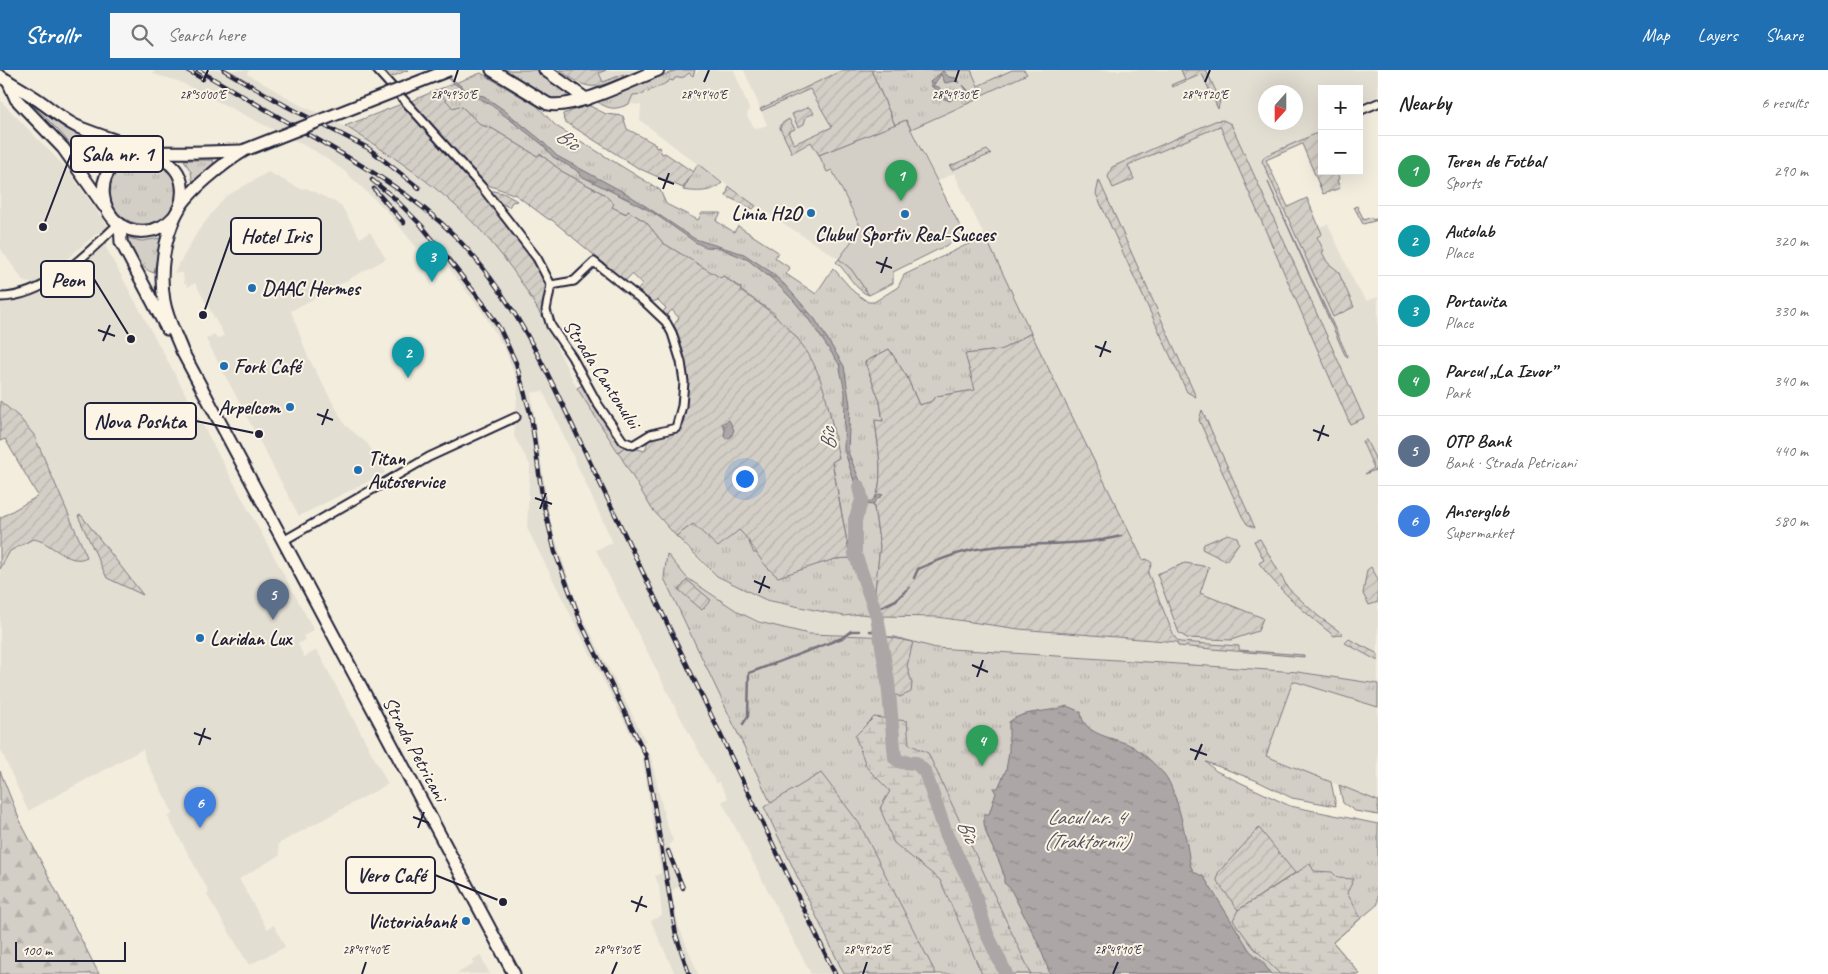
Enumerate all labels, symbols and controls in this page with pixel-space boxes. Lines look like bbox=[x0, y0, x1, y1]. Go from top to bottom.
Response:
search box bbox=[110, 13, 460, 58]
text: Strollr bbox=[25, 20, 80, 50]
icon: search bbox=[128, 21, 156, 49]
text: Search here bbox=[168, 23, 245, 47]
text: Map bbox=[1642, 24, 1670, 46]
text: Layers bbox=[1698, 24, 1737, 46]
text: Share bbox=[1765, 24, 1803, 46]
north arrow bbox=[1258, 85, 1303, 130]
map controls bbox=[1318, 85, 1363, 175]
button: + bbox=[1318, 85, 1363, 130]
text: 28°50'00"E bbox=[180, 87, 228, 103]
text: 28°49'50"E bbox=[431, 87, 479, 103]
text: 28°49'40"E bbox=[681, 87, 729, 103]
text: 28°49'30"E bbox=[932, 87, 980, 103]
text: 28°49'20"E bbox=[1182, 87, 1230, 103]
text: Nearby bbox=[1398, 90, 1451, 116]
text: 6 results bbox=[1761, 93, 1808, 113]
water label: Bîc bbox=[551, 122, 587, 158]
button: − bbox=[1318, 130, 1363, 175]
callout: Sala nr. 1 bbox=[71, 136, 163, 172]
text: Sala nr. 1 bbox=[81, 141, 156, 167]
text: Teren de Fotbal bbox=[1445, 149, 1545, 173]
pin: 1 bbox=[885, 160, 917, 201]
text: 1 bbox=[1410, 161, 1418, 181]
text: 290 m bbox=[1774, 161, 1808, 181]
text: Sports bbox=[1445, 173, 1481, 193]
place label: Linia H2O bbox=[731, 201, 804, 226]
marker: Linia H2O bbox=[805, 207, 817, 219]
marker: Clubul Sportiv Real-Succes bbox=[899, 208, 911, 220]
callout: Hotel Iris bbox=[231, 218, 321, 254]
text: Autolab bbox=[1445, 219, 1495, 243]
place label: Clubul Sportiv Real-Succes bbox=[815, 222, 997, 247]
text: Hotel Iris bbox=[241, 223, 314, 249]
text: 2 bbox=[1410, 231, 1418, 251]
text: 320 m bbox=[1774, 231, 1808, 251]
pin: 3 bbox=[416, 241, 448, 282]
text: Place bbox=[1445, 243, 1473, 263]
callout: Peon bbox=[41, 261, 94, 297]
text: Peon bbox=[51, 267, 86, 293]
place label: DAAC Hermes bbox=[262, 276, 362, 301]
marker: DAAC Hermes bbox=[246, 282, 258, 294]
text: Portavita bbox=[1445, 289, 1506, 313]
text: 3 bbox=[1410, 301, 1418, 321]
text: 330 m bbox=[1774, 301, 1808, 321]
text: Place bbox=[1445, 313, 1473, 333]
street label: Strada Cantonului bbox=[558, 315, 648, 435]
pin: 2 bbox=[392, 337, 424, 378]
place label: Fork Café bbox=[234, 354, 304, 379]
text: Parcul „La Izvor” bbox=[1445, 359, 1556, 383]
marker: Fork Café bbox=[218, 360, 230, 372]
text: 4 bbox=[1410, 371, 1418, 391]
text: 340 m bbox=[1774, 371, 1808, 391]
text: Park bbox=[1445, 383, 1470, 403]
place label: Arpelcom bbox=[218, 395, 282, 420]
marker: Arpelcom bbox=[284, 401, 296, 413]
callout: Nova Poshta bbox=[85, 403, 196, 439]
text: Nova Poshta bbox=[94, 408, 188, 434]
water label: Bîc bbox=[814, 425, 842, 451]
text: OTP Bank bbox=[1445, 429, 1511, 453]
text: 5 bbox=[1411, 441, 1417, 461]
text: 440 m bbox=[1774, 441, 1808, 461]
place label: Titan Autoservice bbox=[368, 446, 446, 494]
text: Bank · Strada Petricani bbox=[1445, 453, 1576, 473]
marker: Titan Autoservice bbox=[352, 464, 364, 476]
your location bbox=[732, 466, 758, 492]
text: Anserglob bbox=[1445, 499, 1509, 523]
text: 6 bbox=[1410, 511, 1418, 531]
text: 580 m bbox=[1774, 511, 1808, 531]
text: Supermarket bbox=[1445, 523, 1513, 543]
pin: 5 bbox=[257, 579, 289, 620]
place label: Laridan Lux bbox=[210, 626, 293, 651]
marker: Laridan Lux bbox=[194, 632, 206, 644]
street label: Strada Petricani bbox=[377, 692, 454, 808]
pin: 4 bbox=[966, 725, 998, 766]
pin: 6 bbox=[184, 787, 216, 828]
water label: Lacul nr. 4 (Traktornîi) bbox=[1043, 804, 1134, 854]
water label: Bîc bbox=[952, 816, 985, 849]
callout: Vero Café bbox=[346, 857, 435, 893]
text: Vero Café bbox=[356, 862, 429, 888]
place label: Victoriabank bbox=[367, 909, 458, 934]
marker: Victoriabank bbox=[460, 915, 472, 927]
scale bar bbox=[15, 939, 126, 962]
text: 100 m bbox=[22, 942, 52, 959]
text: 28°49'40"E bbox=[343, 942, 391, 958]
text: 28°49'30"E bbox=[594, 942, 642, 958]
text: 28°49'20"E bbox=[844, 942, 892, 958]
text: 28°49'10"E bbox=[1095, 942, 1143, 958]

